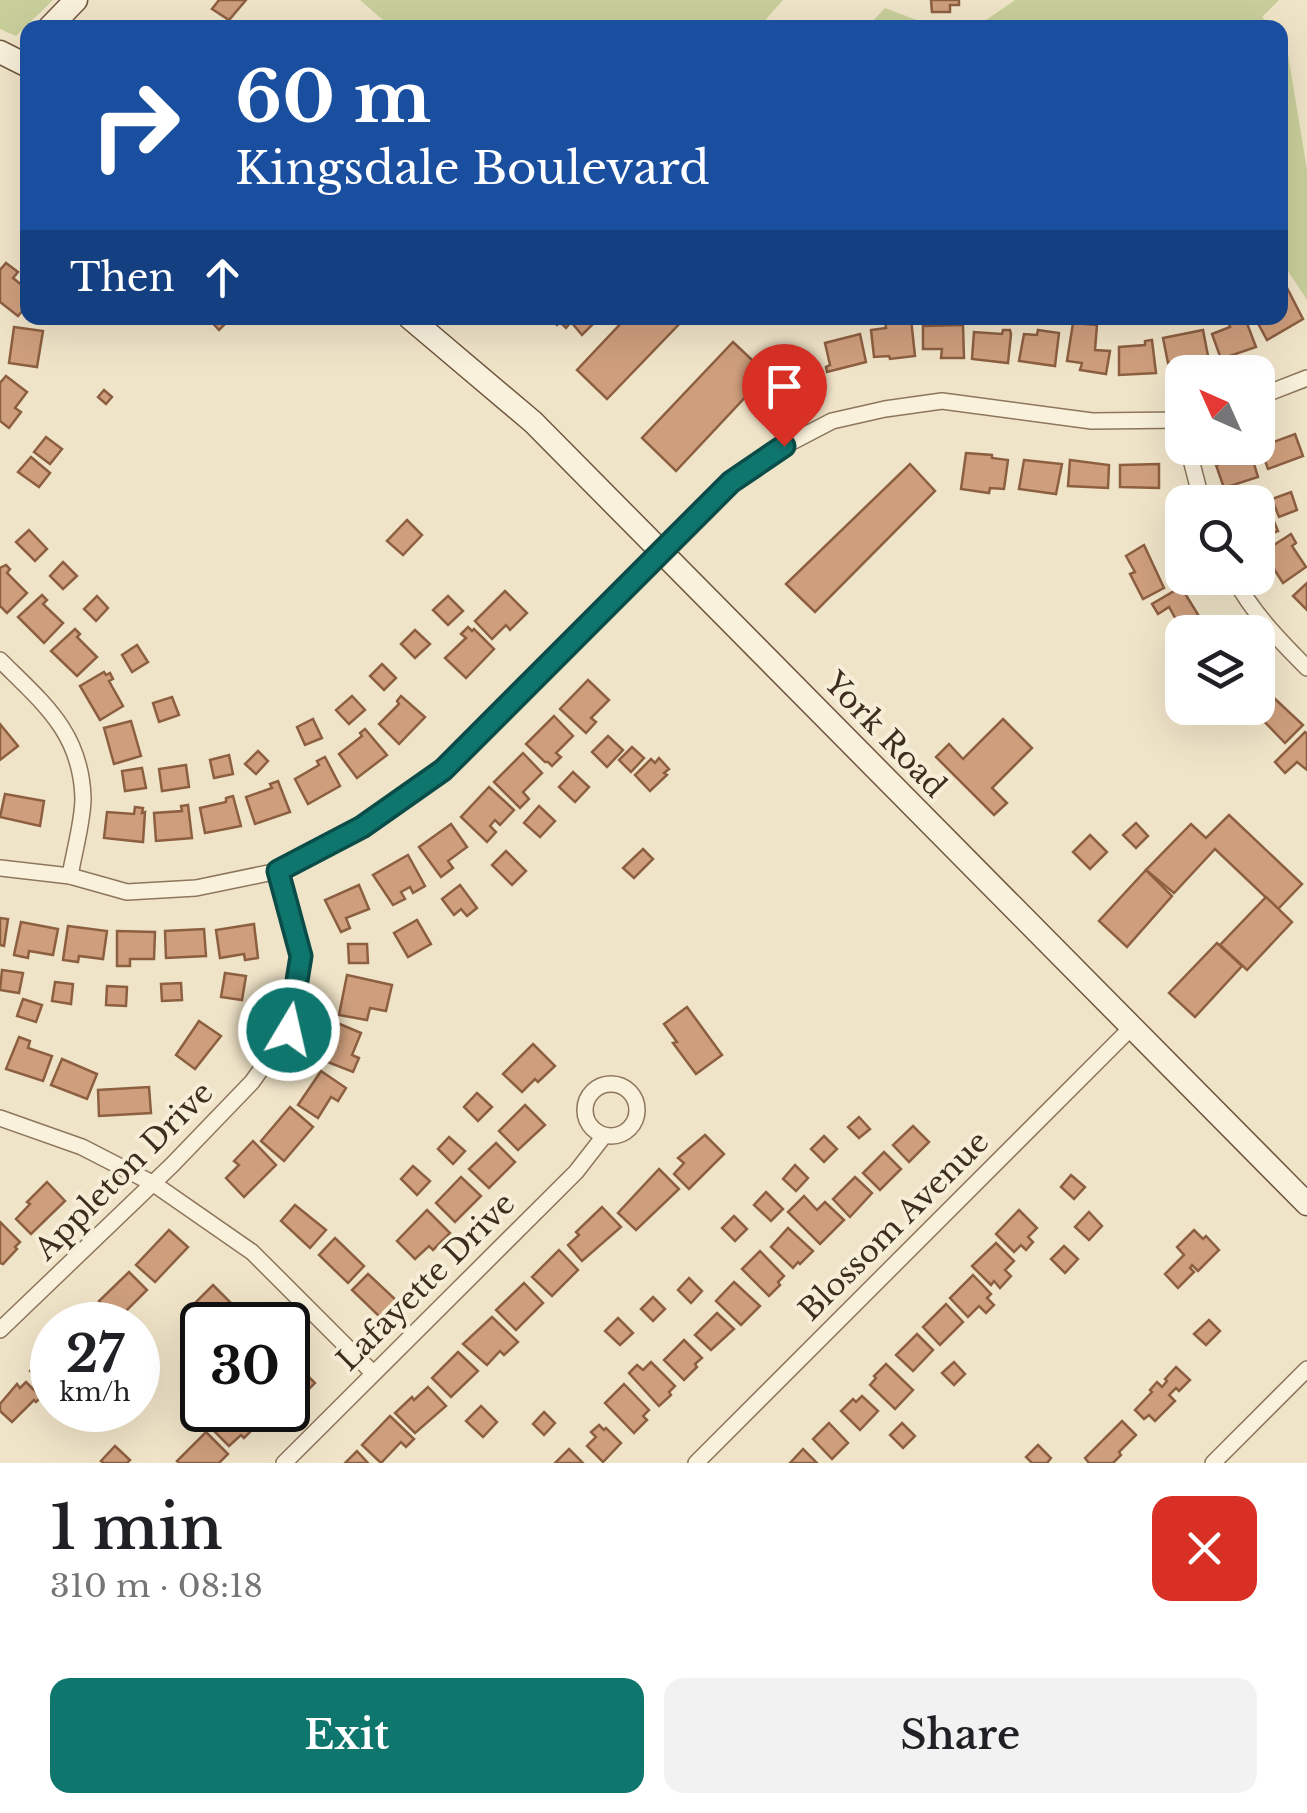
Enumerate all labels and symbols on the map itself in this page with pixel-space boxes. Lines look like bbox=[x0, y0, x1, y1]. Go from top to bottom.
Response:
pin bbox=[742, 344, 827, 447]
north arrow bbox=[1165, 355, 1275, 465]
street label: York Road bbox=[816, 664, 954, 805]
position arrow bbox=[237, 978, 341, 1082]
street label: Appleton Drive bbox=[26, 1074, 220, 1268]
street label: Blossom Avenue bbox=[791, 1123, 996, 1328]
street label: Lafayette Drive bbox=[329, 1185, 522, 1378]
speed limit sign: 30 bbox=[180, 1302, 310, 1432]

